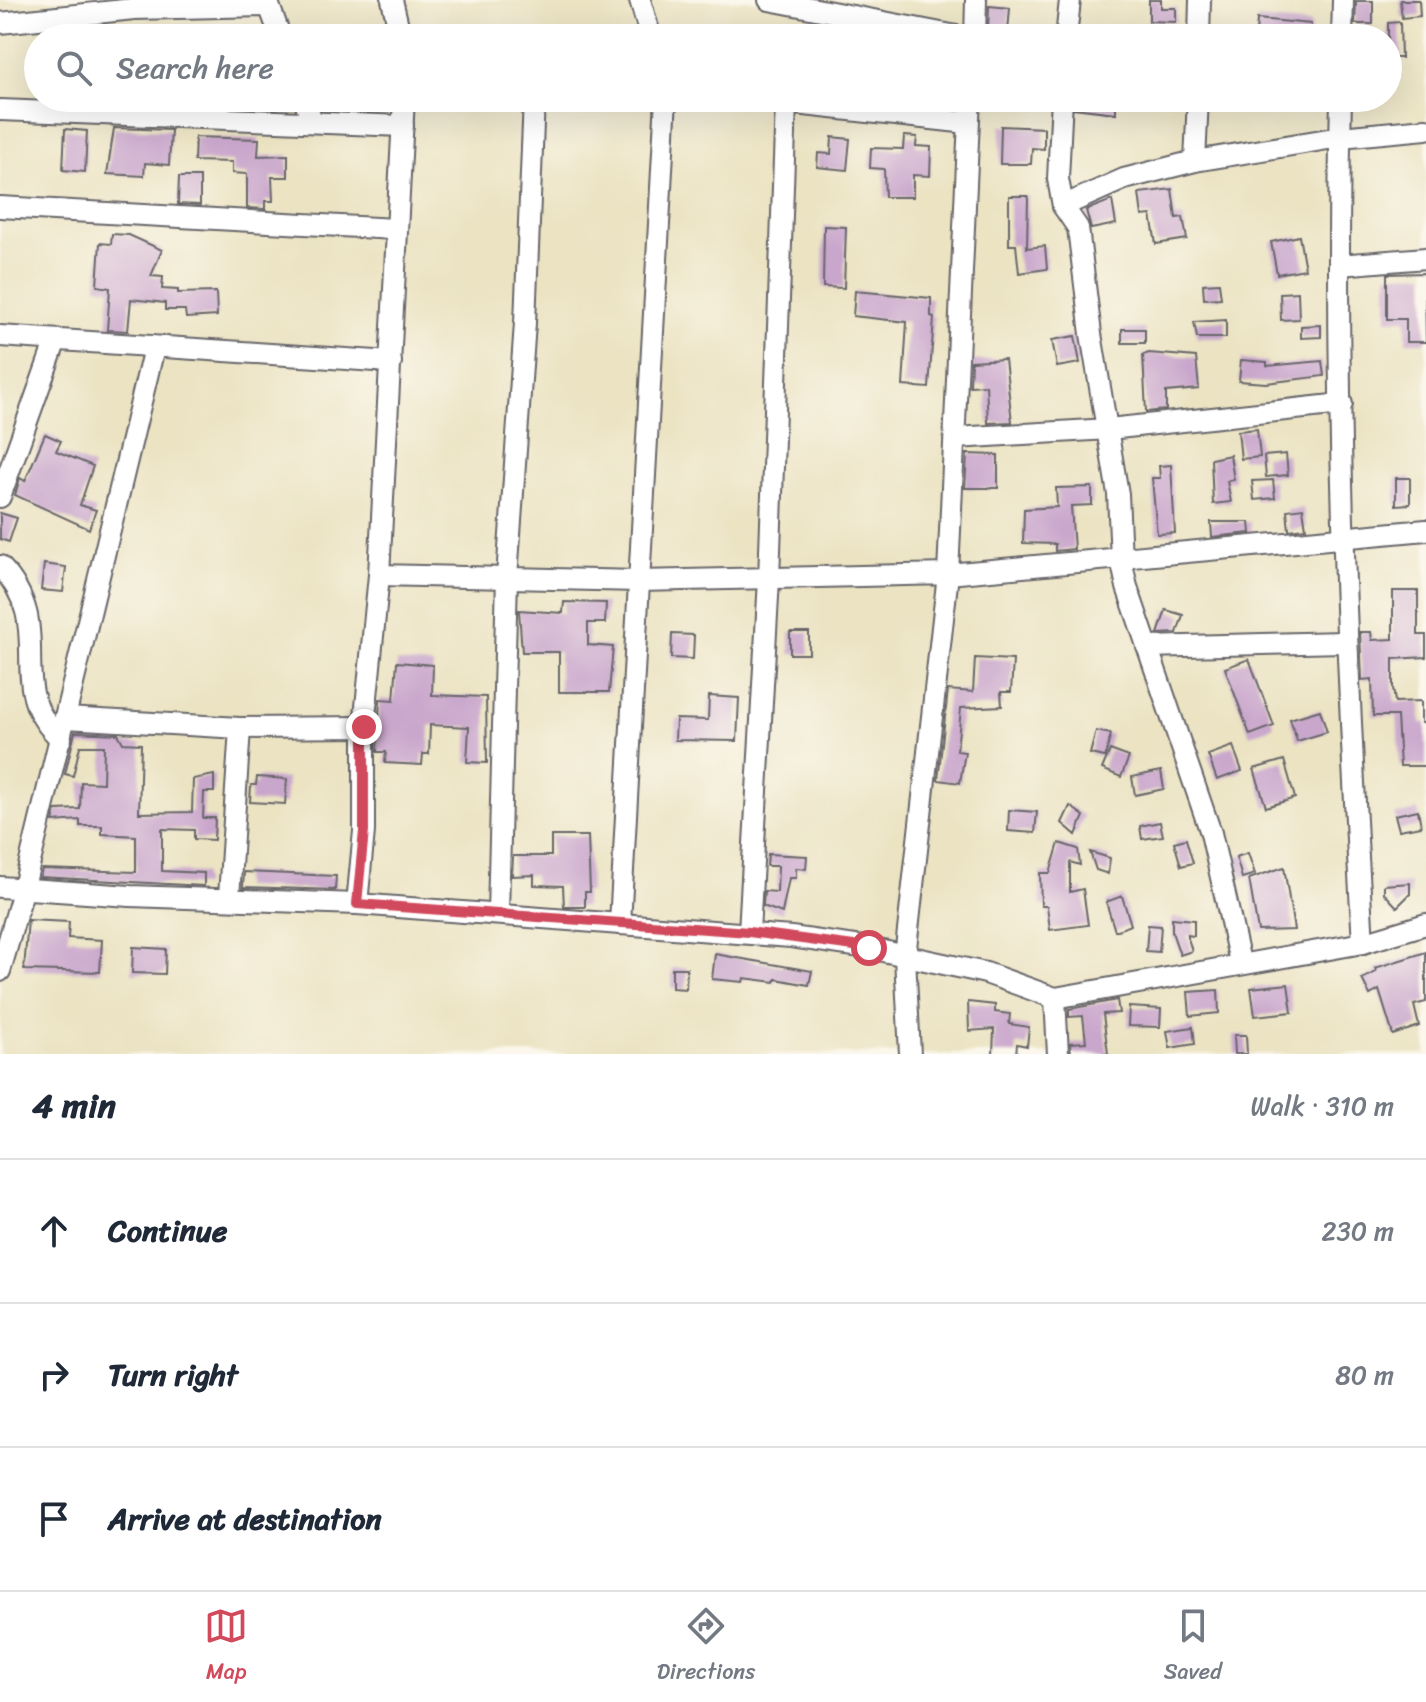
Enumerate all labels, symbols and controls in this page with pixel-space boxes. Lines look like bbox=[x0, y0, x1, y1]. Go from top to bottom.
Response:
search box bbox=[24, 24, 1402, 112]
text: Search here bbox=[116, 41, 274, 95]
icon: search bbox=[52, 46, 96, 90]
route end bbox=[346, 709, 382, 745]
route start bbox=[851, 930, 887, 966]
text: 4 min bbox=[32, 1076, 116, 1136]
text: Walk · 310 m bbox=[1251, 1083, 1394, 1129]
text: Continue bbox=[108, 1204, 227, 1258]
text: 230 m bbox=[1322, 1208, 1394, 1254]
icon: ahead bbox=[32, 1209, 76, 1253]
text: Turn right bbox=[108, 1348, 238, 1402]
text: 80 m bbox=[1335, 1352, 1394, 1398]
icon: right bbox=[32, 1353, 76, 1397]
text: Arrive at destination bbox=[108, 1492, 382, 1546]
icon: arrive bbox=[32, 1497, 76, 1541]
tab: Map bbox=[204, 1604, 248, 1691]
tab: Directions bbox=[657, 1604, 755, 1691]
tab: Saved bbox=[1164, 1604, 1222, 1691]

